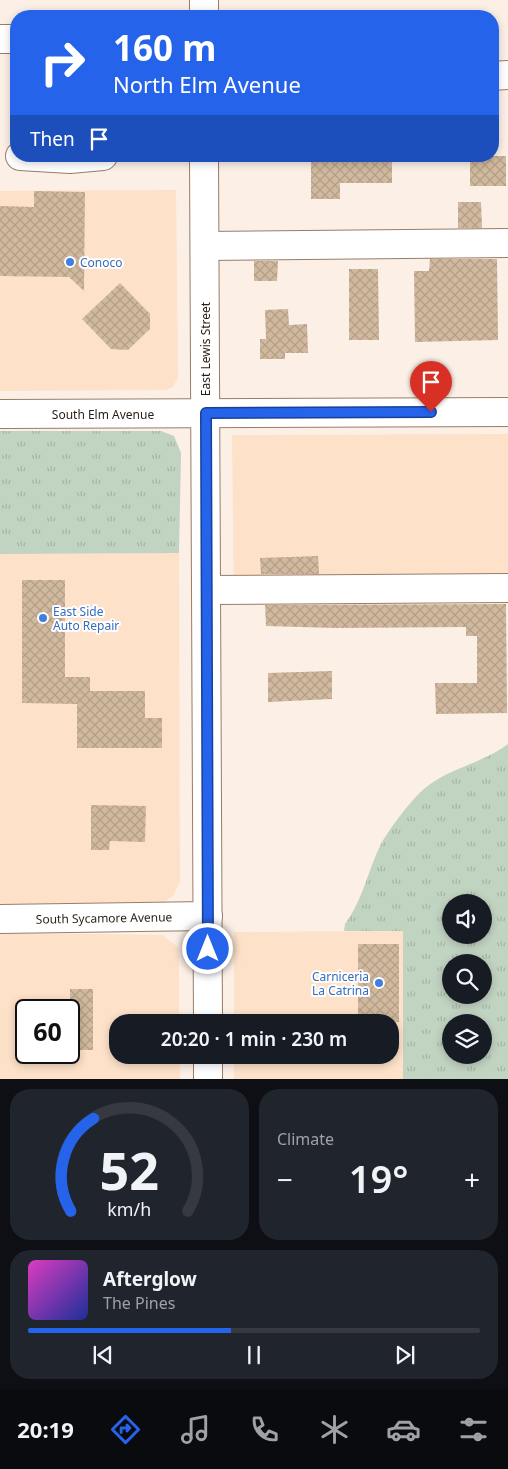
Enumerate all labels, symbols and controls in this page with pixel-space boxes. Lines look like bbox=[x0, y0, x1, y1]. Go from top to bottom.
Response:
text: 160 m bbox=[113, 24, 216, 71]
icon: right bbox=[30, 30, 95, 95]
text: North Elm Avenue bbox=[113, 69, 301, 99]
icon: arrive bbox=[85, 125, 113, 153]
text: Then bbox=[30, 126, 75, 152]
place label: Conoco bbox=[80, 254, 123, 271]
marker: Conoco bbox=[64, 256, 76, 268]
street label: East Lewis Street bbox=[197, 301, 214, 396]
pin bbox=[410, 361, 452, 412]
icon: arrive bbox=[417, 368, 445, 396]
street label: South Elm Avenue bbox=[52, 406, 154, 423]
place label: East Side Auto Repair bbox=[53, 603, 119, 634]
marker: East Side Auto Repair bbox=[37, 612, 49, 624]
map controls bbox=[442, 894, 492, 1064]
button: sound bbox=[442, 894, 492, 944]
street label: South Sycamore Avenue bbox=[36, 908, 173, 928]
position arrow bbox=[181, 922, 233, 974]
button: search bbox=[442, 954, 492, 1004]
place label: Carniceria La Catrina bbox=[312, 968, 369, 999]
marker: Carniceria La Catrina bbox=[373, 977, 385, 989]
speed limit sign: 60 bbox=[15, 999, 80, 1064]
button: layers bbox=[442, 1014, 492, 1064]
text: 20:20 · 1 min · 230 m bbox=[161, 1026, 347, 1052]
text: Climate bbox=[277, 1128, 334, 1150]
text: 52 bbox=[100, 1134, 159, 1205]
text: 19° bbox=[349, 1152, 408, 1204]
text: − bbox=[277, 1160, 293, 1198]
text: + bbox=[464, 1160, 480, 1198]
text: km/h bbox=[108, 1197, 151, 1221]
text: Afterglow bbox=[103, 1266, 197, 1292]
text: The Pines bbox=[103, 1292, 175, 1314]
icon: previous bbox=[89, 1341, 117, 1369]
icon: pause bbox=[240, 1341, 268, 1369]
icon: next bbox=[391, 1341, 419, 1369]
icon: directions bbox=[108, 1412, 143, 1447]
icon: music bbox=[178, 1412, 213, 1447]
icon: phone bbox=[247, 1412, 282, 1447]
icon: climate bbox=[317, 1412, 352, 1447]
icon: car bbox=[386, 1412, 421, 1447]
icon: filters bbox=[456, 1412, 491, 1447]
text: 20:19 bbox=[17, 1414, 74, 1444]

